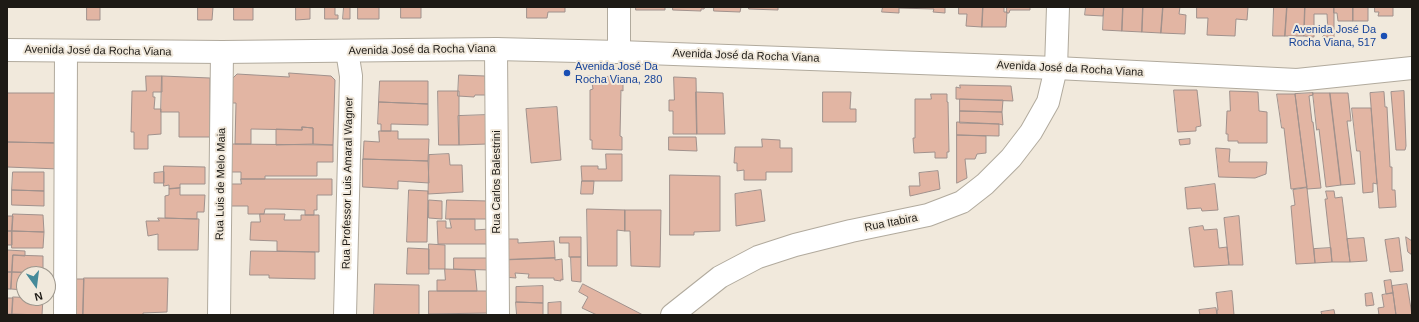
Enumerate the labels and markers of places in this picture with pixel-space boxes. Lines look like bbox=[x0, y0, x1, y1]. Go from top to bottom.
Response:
place label: Avenida José Da Rocha Viana, 517 bbox=[1289, 23, 1376, 49]
marker: Avenida José Da Rocha Viana, 517 bbox=[1379, 31, 1389, 41]
place label: Avenida José Da Rocha Viana, 280 bbox=[575, 60, 662, 86]
marker: Avenida José Da Rocha Viana, 280 bbox=[562, 68, 572, 78]

